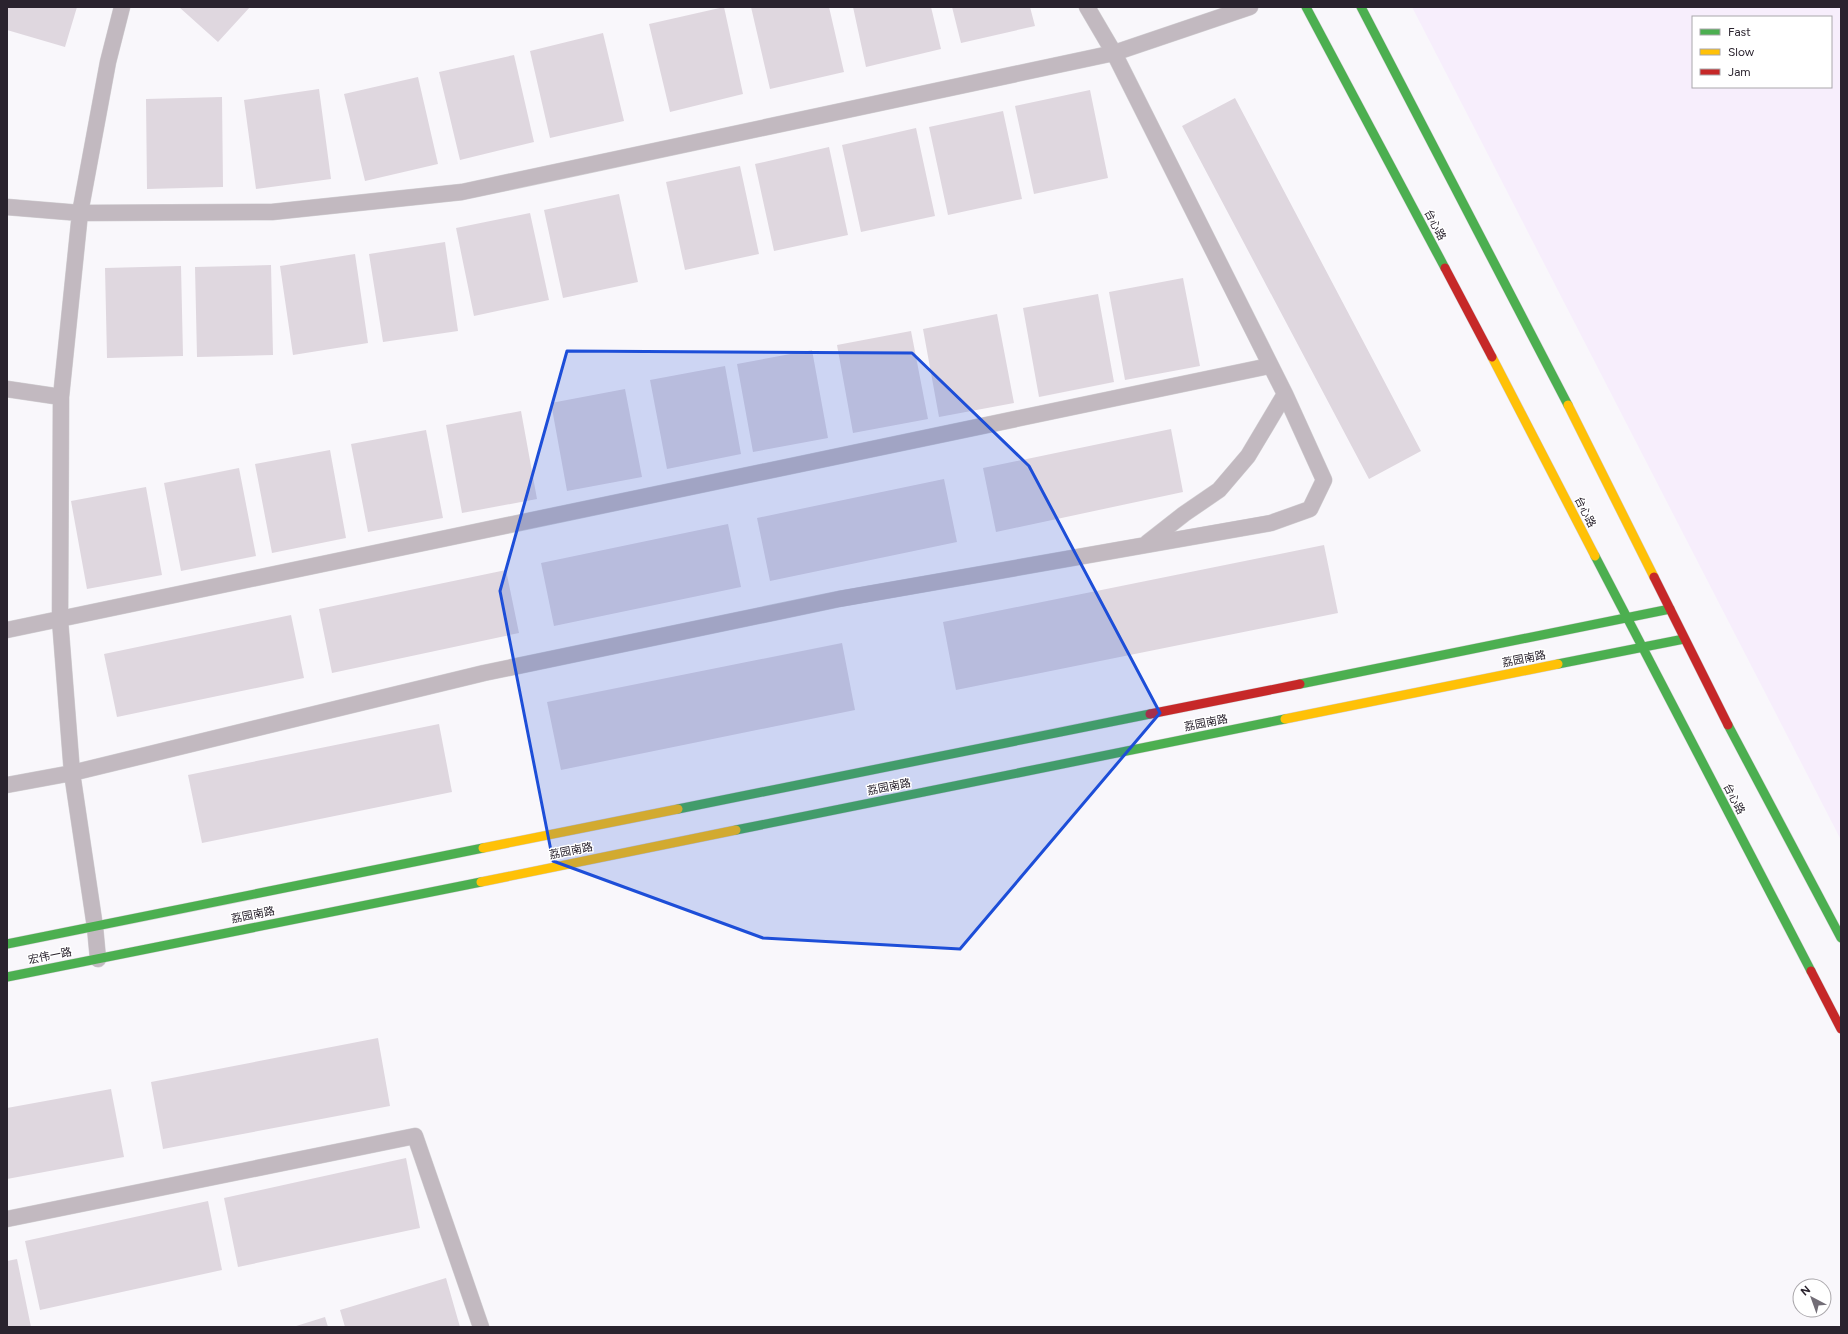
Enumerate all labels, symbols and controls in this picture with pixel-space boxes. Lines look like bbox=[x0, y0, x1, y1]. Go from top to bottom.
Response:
legend bbox=[1692, 16, 1832, 88]
text: Fast bbox=[1728, 25, 1751, 39]
text: Slow bbox=[1728, 45, 1755, 59]
text: Jam bbox=[1728, 65, 1751, 79]
street label: 台心路 bbox=[1422, 207, 1448, 243]
street label: 台心路 bbox=[1572, 494, 1598, 530]
street label: 荔园南路 bbox=[1501, 648, 1547, 670]
street label: 荔园南路 bbox=[1183, 712, 1229, 734]
street label: 荔园南路 bbox=[866, 776, 912, 798]
street label: 台心路 bbox=[1721, 781, 1747, 817]
street label: 荔园南路 bbox=[548, 840, 594, 862]
street label: 荔园南路 bbox=[230, 904, 276, 926]
street label: 宏伟一路 bbox=[27, 945, 73, 967]
north arrow bbox=[1792, 1278, 1832, 1318]
text: N bbox=[1798, 1283, 1813, 1299]

